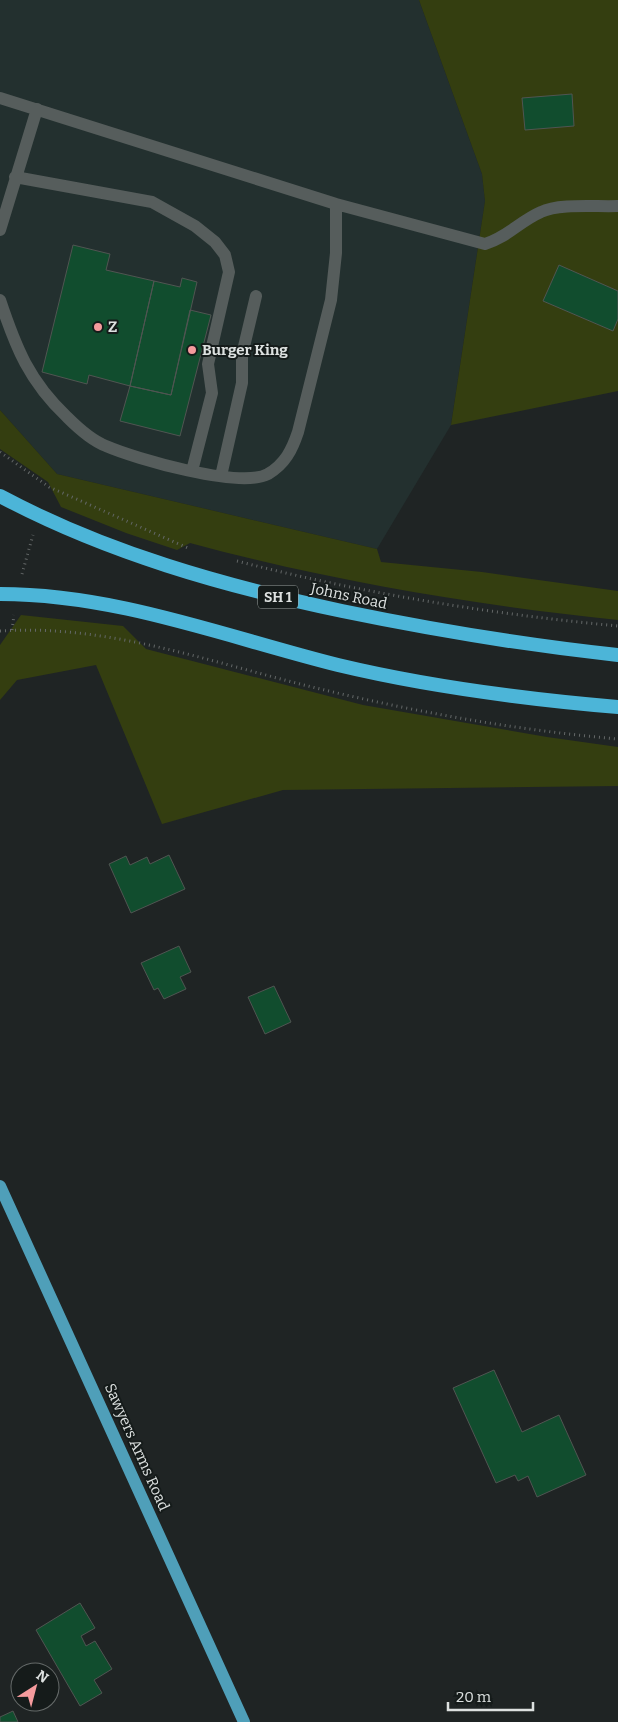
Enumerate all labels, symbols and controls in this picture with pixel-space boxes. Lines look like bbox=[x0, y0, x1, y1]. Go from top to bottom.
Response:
place label: Z bbox=[108, 318, 117, 336]
marker: Z bbox=[92, 321, 104, 333]
place label: Burger King bbox=[202, 341, 288, 359]
marker: Burger King bbox=[186, 344, 198, 356]
street label: Johns Road bbox=[308, 579, 389, 613]
road number: SH 1 bbox=[258, 586, 298, 608]
street label: Sawyers Arms Road bbox=[101, 1380, 173, 1514]
north arrow bbox=[10, 1662, 60, 1712]
text: N bbox=[33, 1667, 52, 1687]
scale bar bbox=[448, 1680, 533, 1712]
text: 20 m bbox=[456, 1688, 492, 1706]

